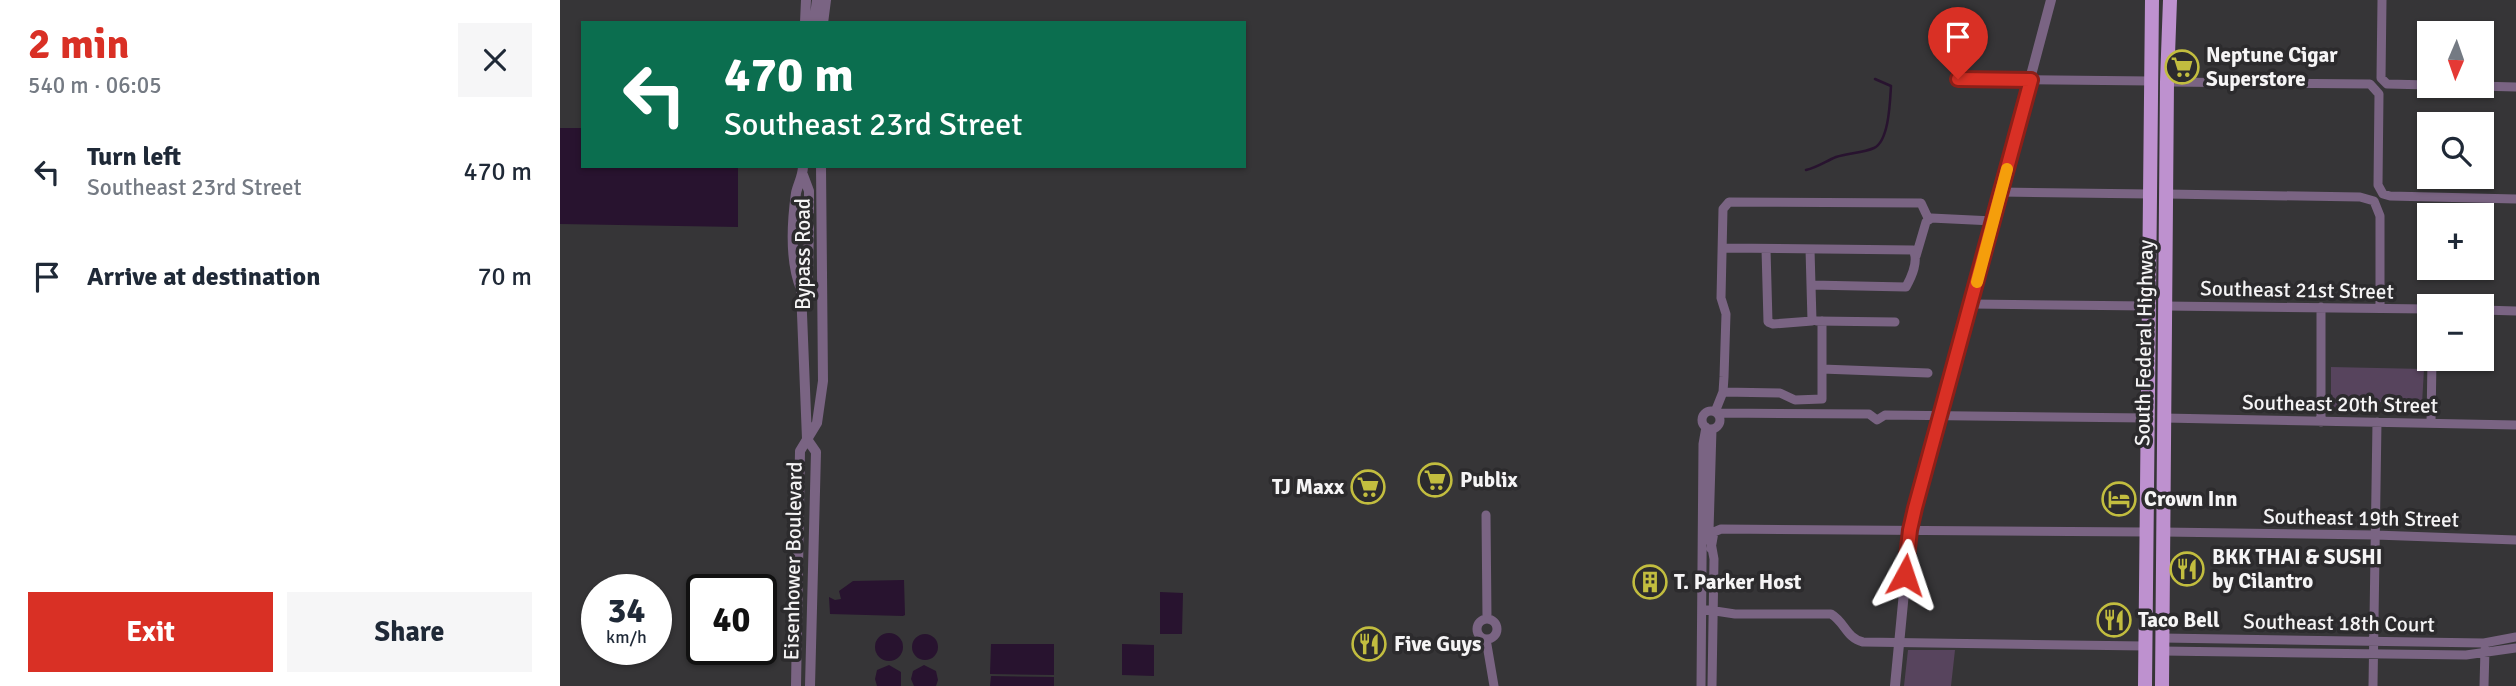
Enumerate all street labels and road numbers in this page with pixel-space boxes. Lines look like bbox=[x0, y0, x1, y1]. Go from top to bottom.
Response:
street label: Bypass Road bbox=[790, 198, 816, 310]
street label: South Federal Highway bbox=[2129, 240, 2159, 446]
street label: Southeast 21st Street bbox=[2200, 275, 2394, 305]
street label: Southeast 20th Street bbox=[2242, 389, 2438, 419]
street label: Eisenhower Boulevard bbox=[778, 461, 808, 661]
street label: Southeast 19th Street bbox=[2263, 503, 2459, 533]
street label: Southeast 18th Court bbox=[2243, 608, 2435, 638]

